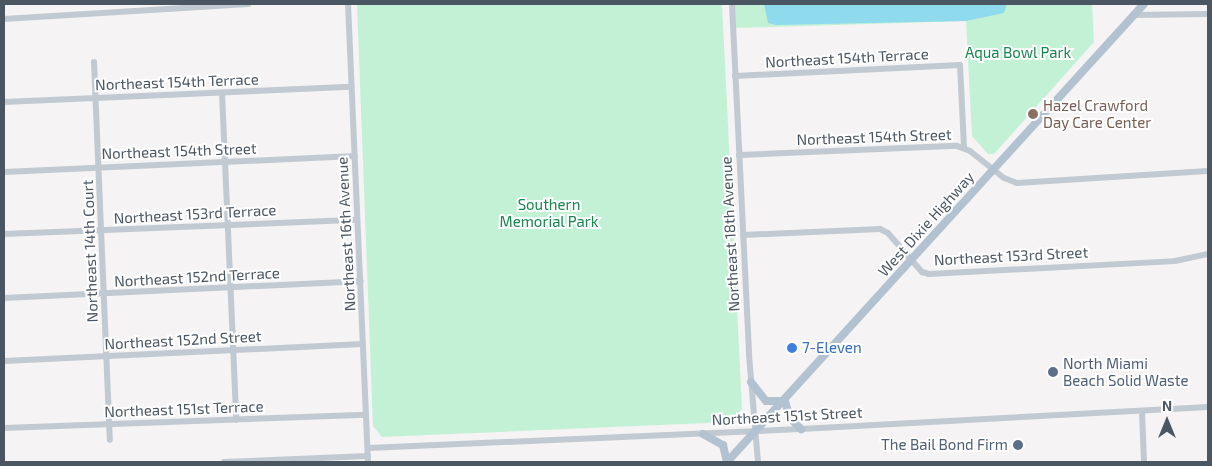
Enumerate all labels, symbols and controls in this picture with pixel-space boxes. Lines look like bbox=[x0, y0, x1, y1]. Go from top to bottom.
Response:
park label: Aqua Bowl Park bbox=[965, 44, 1071, 62]
street label: Northeast 154th Terrace bbox=[765, 45, 929, 71]
street label: Northeast 154th Terrace bbox=[95, 70, 259, 94]
place label: Hazel Crawford Day Care Center bbox=[1043, 96, 1152, 131]
marker: Hazel Crawford Day Care Center bbox=[1027, 108, 1039, 120]
street label: Northeast 154th Street bbox=[796, 125, 952, 149]
street label: Northeast 154th Street bbox=[101, 139, 257, 163]
street label: Northeast 16th Avenue bbox=[333, 156, 359, 312]
street label: Northeast 18th Avenue bbox=[717, 156, 743, 312]
street label: West Dixie Highway bbox=[874, 168, 978, 280]
street label: Northeast 14th Court bbox=[79, 179, 101, 323]
park label: Southern Memorial Park bbox=[499, 195, 599, 230]
street label: Northeast 153rd Terrace bbox=[113, 201, 277, 227]
street label: Northeast 153rd Street bbox=[933, 243, 1089, 269]
street label: Northeast 152nd Terrace bbox=[114, 264, 280, 290]
street label: Northeast 152nd Street bbox=[104, 327, 262, 353]
place label: 7-Eleven bbox=[802, 339, 862, 357]
marker: 7-Eleven bbox=[786, 342, 798, 354]
place label: North Miami Beach Solid Waste bbox=[1063, 354, 1189, 389]
marker: North Miami Beach Solid Waste bbox=[1047, 366, 1059, 378]
north arrow bbox=[1142, 396, 1192, 446]
street label: Northeast 151st Terrace bbox=[104, 397, 264, 421]
text: N bbox=[1162, 397, 1172, 414]
street label: Northeast 151st Street bbox=[711, 403, 863, 429]
place label: The Bail Bond Firm bbox=[881, 436, 1008, 454]
marker: The Bail Bond Firm bbox=[1012, 439, 1024, 451]

